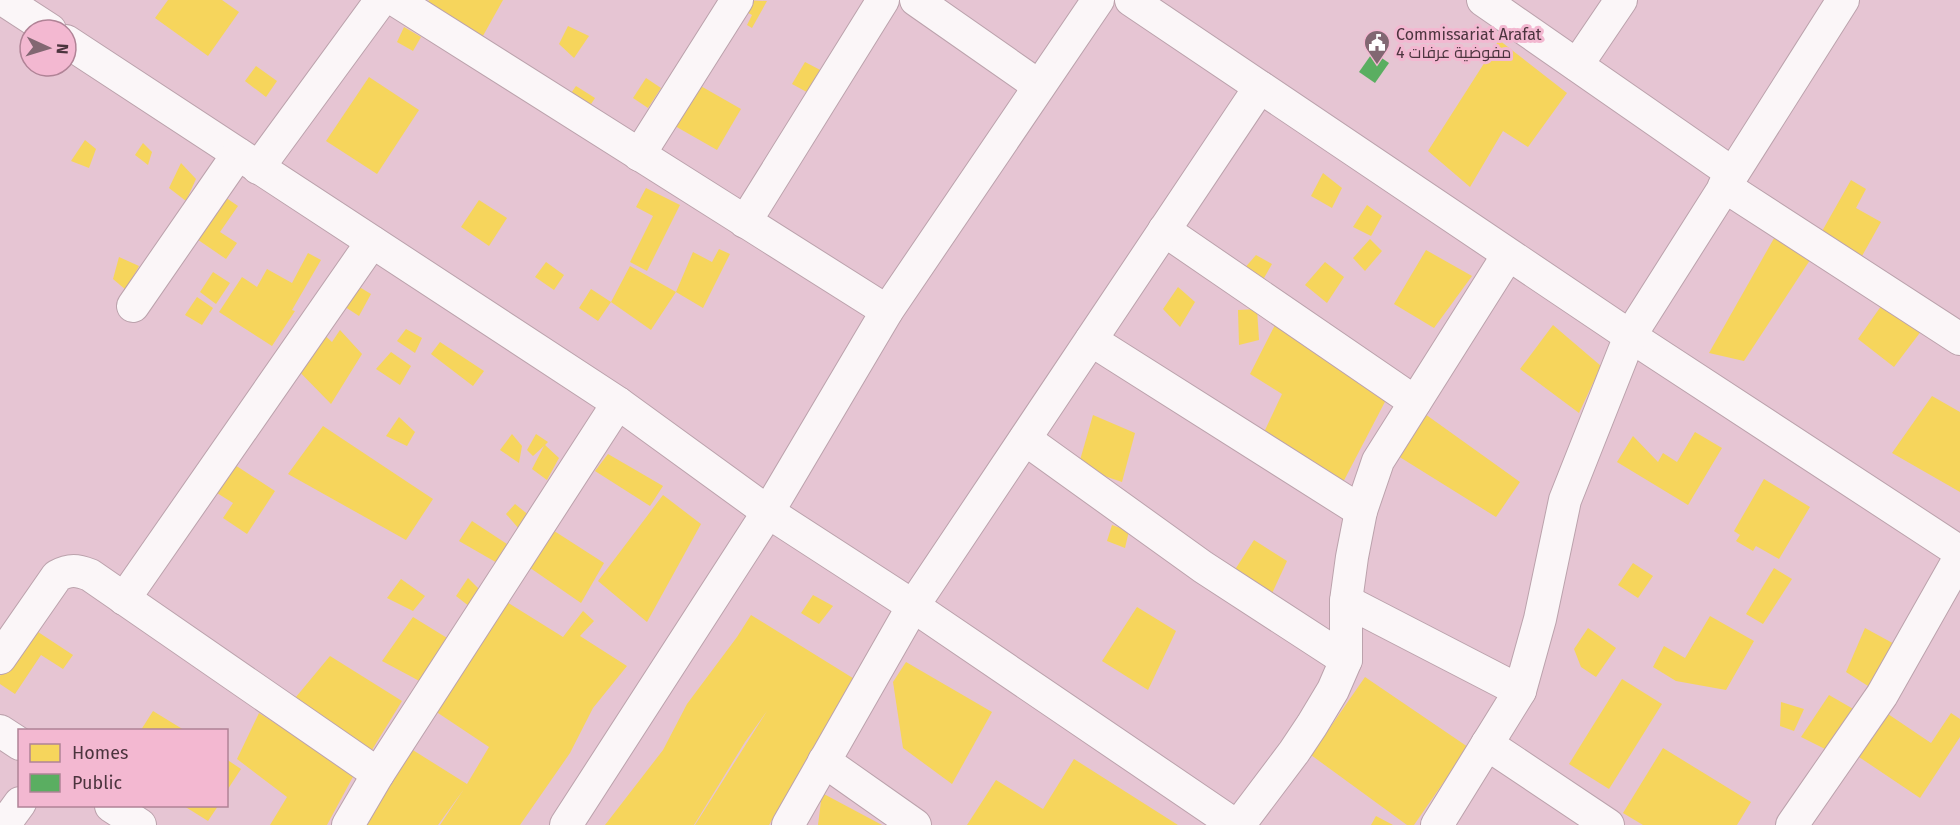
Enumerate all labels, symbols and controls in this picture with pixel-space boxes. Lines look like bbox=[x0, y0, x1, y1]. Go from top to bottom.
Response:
north arrow bbox=[18, 18, 78, 78]
place label: Commissariat Arafat 4 مفوضية عرفات bbox=[1396, 25, 1542, 62]
public building icon: Commissariat Arafat 4 مفوضية عرفات bbox=[1362, 28, 1392, 66]
text: N bbox=[53, 43, 72, 55]
legend bbox=[18, 729, 228, 807]
text: Homes bbox=[72, 742, 128, 764]
text: Public bbox=[72, 772, 122, 794]

